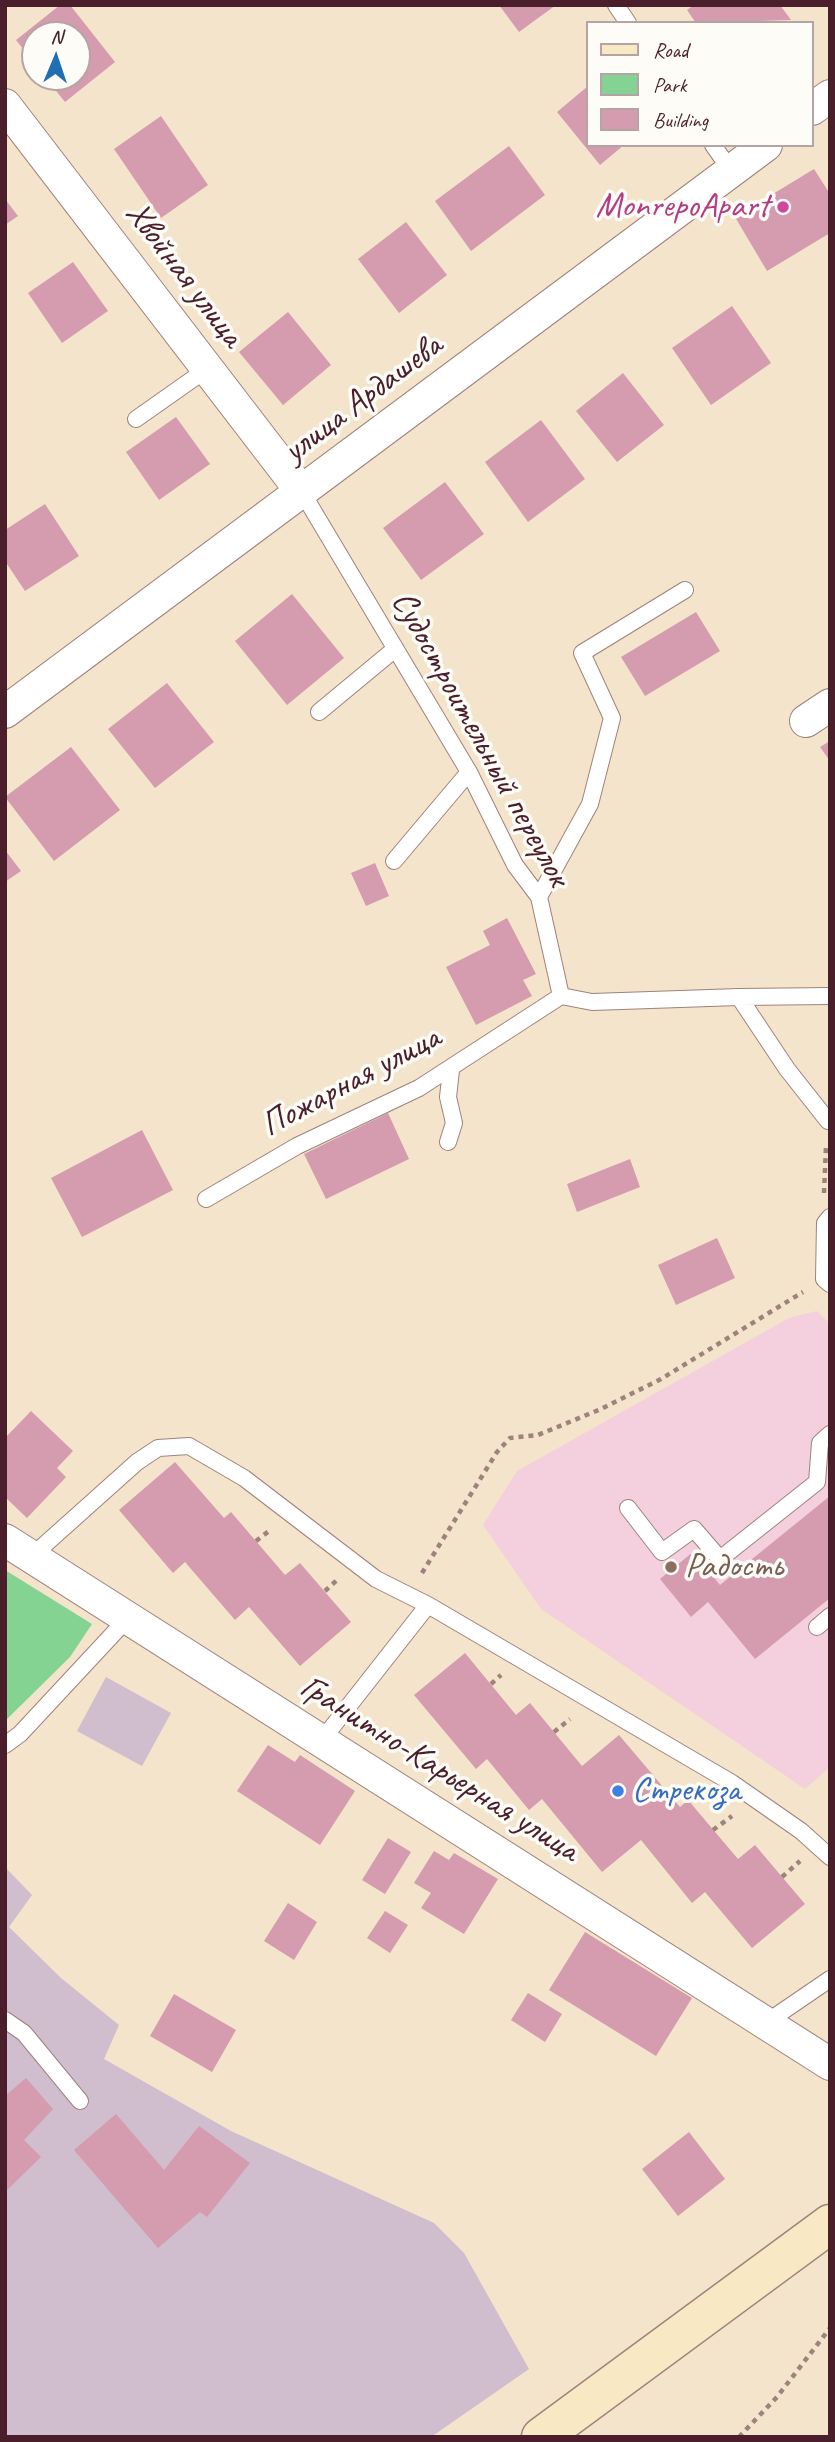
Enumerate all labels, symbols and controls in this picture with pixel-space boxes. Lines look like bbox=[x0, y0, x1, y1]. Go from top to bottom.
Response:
north arrow bbox=[21, 21, 91, 91]
legend bbox=[586, 21, 814, 147]
text: N bbox=[50, 25, 63, 49]
text: Road bbox=[653, 37, 688, 63]
text: Park bbox=[653, 72, 686, 98]
text: Building bbox=[653, 107, 708, 133]
place label: MonrepoApart bbox=[596, 186, 769, 228]
street label: Хвойная улица bbox=[116, 194, 252, 356]
marker: MonrepoApart bbox=[775, 199, 791, 215]
street label: улица Ардашева bbox=[275, 326, 451, 472]
street label: Судостроительный переулок bbox=[381, 584, 579, 894]
street label: Пожарная улица bbox=[254, 1017, 448, 1147]
place label: Радость bbox=[685, 1546, 783, 1588]
marker: Радость bbox=[663, 1559, 679, 1575]
street label: Гранитно-Карьерная улица bbox=[292, 1666, 586, 1872]
place label: Стрекоза bbox=[632, 1770, 740, 1812]
marker: Стрекоза bbox=[610, 1783, 626, 1799]

